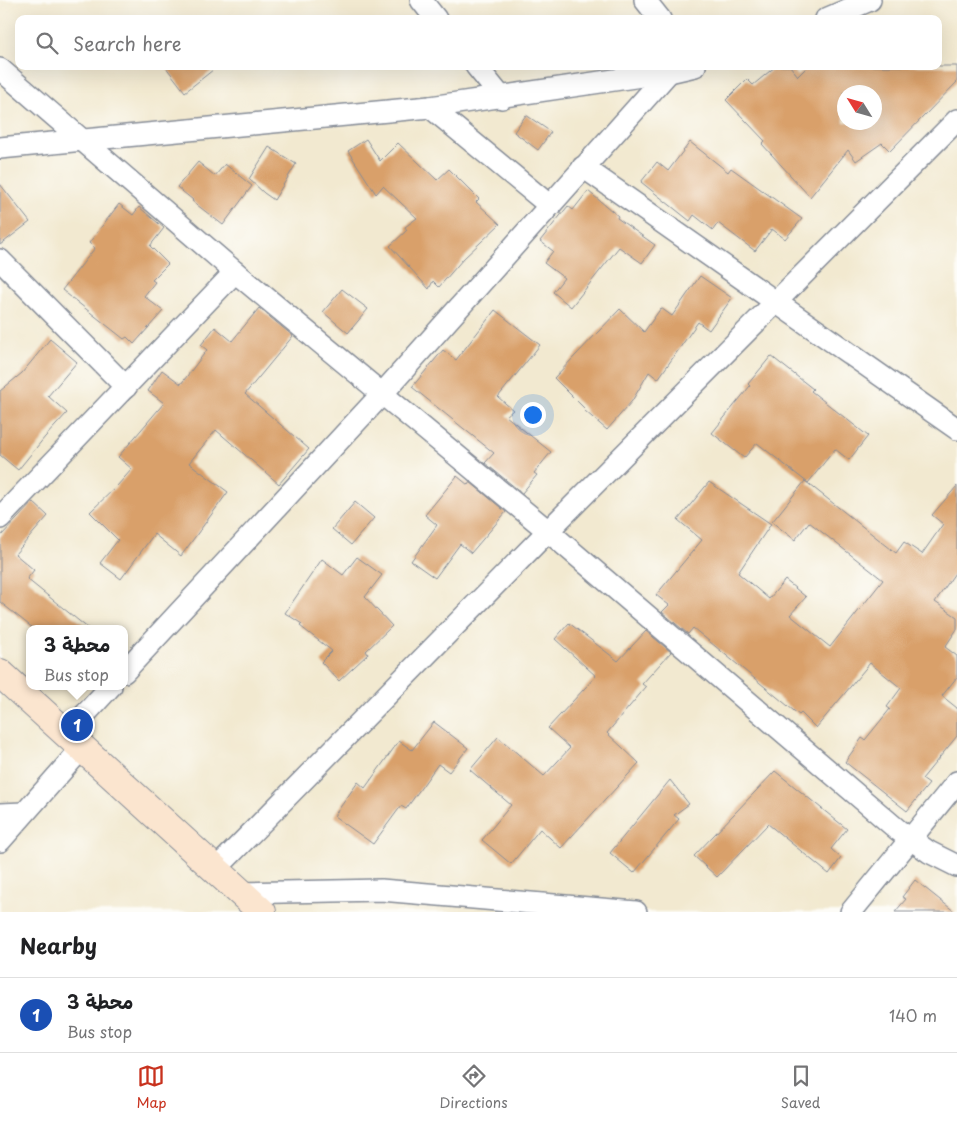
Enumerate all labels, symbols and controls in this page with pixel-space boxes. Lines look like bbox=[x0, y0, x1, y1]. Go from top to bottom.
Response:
search box bbox=[15, 15, 942, 70]
icon: search bbox=[33, 29, 61, 57]
text: Search here bbox=[73, 29, 182, 57]
north arrow bbox=[837, 85, 882, 130]
your location bbox=[520, 402, 546, 428]
popup bbox=[26, 625, 128, 690]
text: محطة 3 bbox=[44, 630, 110, 658]
text: Bus stop bbox=[44, 662, 109, 686]
pin: 1 bbox=[61, 706, 93, 744]
text: Nearby bbox=[20, 929, 97, 961]
text: محطة 3 bbox=[67, 987, 133, 1015]
text: 1 bbox=[32, 1003, 40, 1027]
text: 140 m bbox=[889, 1003, 937, 1027]
text: Bus stop bbox=[67, 1019, 132, 1043]
tab: Map bbox=[137, 1062, 166, 1113]
tab: Directions bbox=[440, 1062, 508, 1113]
tab: Saved bbox=[781, 1062, 820, 1113]

